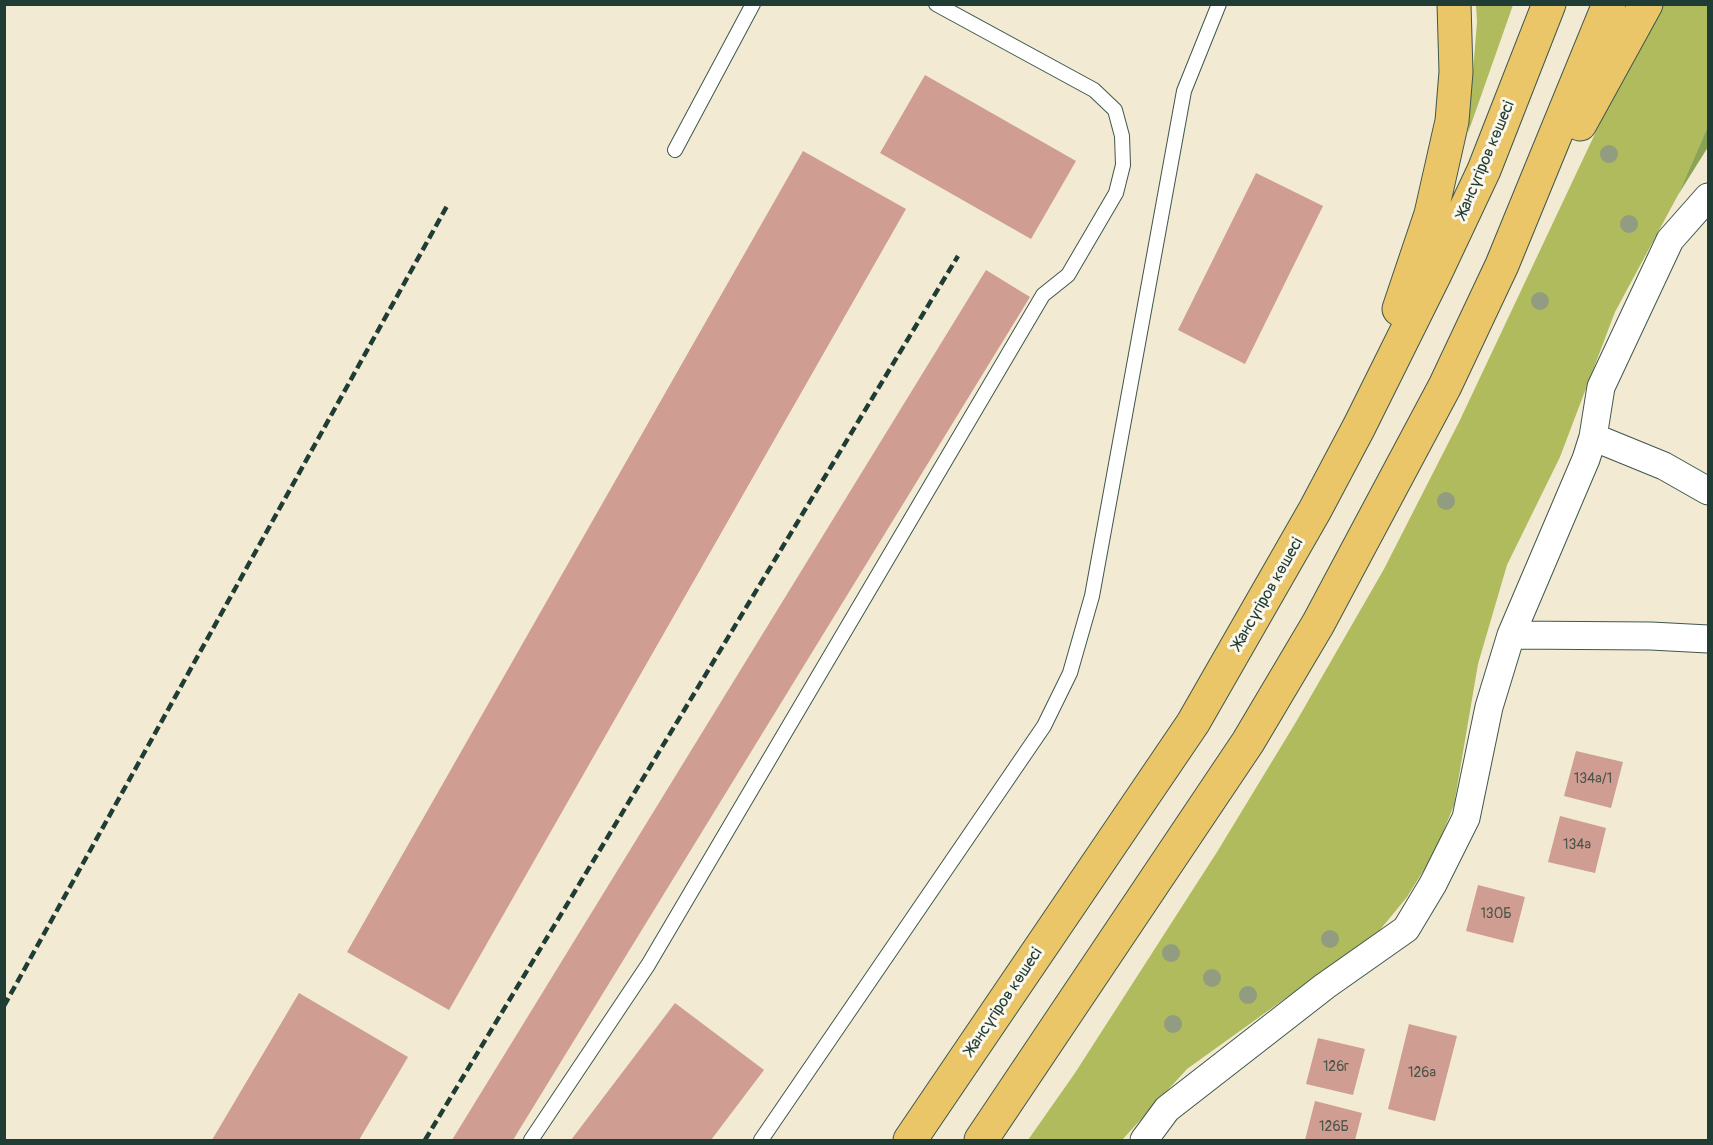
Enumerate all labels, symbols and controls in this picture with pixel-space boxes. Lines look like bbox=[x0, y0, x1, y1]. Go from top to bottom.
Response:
street label: Жансүгіров көшесі bbox=[1453, 98, 1519, 222]
street label: Жансүгіров көшесі bbox=[1228, 535, 1308, 653]
house number: 134а/1 bbox=[1574, 771, 1612, 787]
house number: 134а bbox=[1563, 837, 1591, 853]
house number: 130Б bbox=[1480, 906, 1512, 922]
street label: Жансүгіров көшесі bbox=[961, 945, 1047, 1059]
house number: 126г bbox=[1323, 1059, 1349, 1075]
house number: 126а bbox=[1408, 1065, 1436, 1081]
house number: 126Б bbox=[1319, 1119, 1349, 1135]

